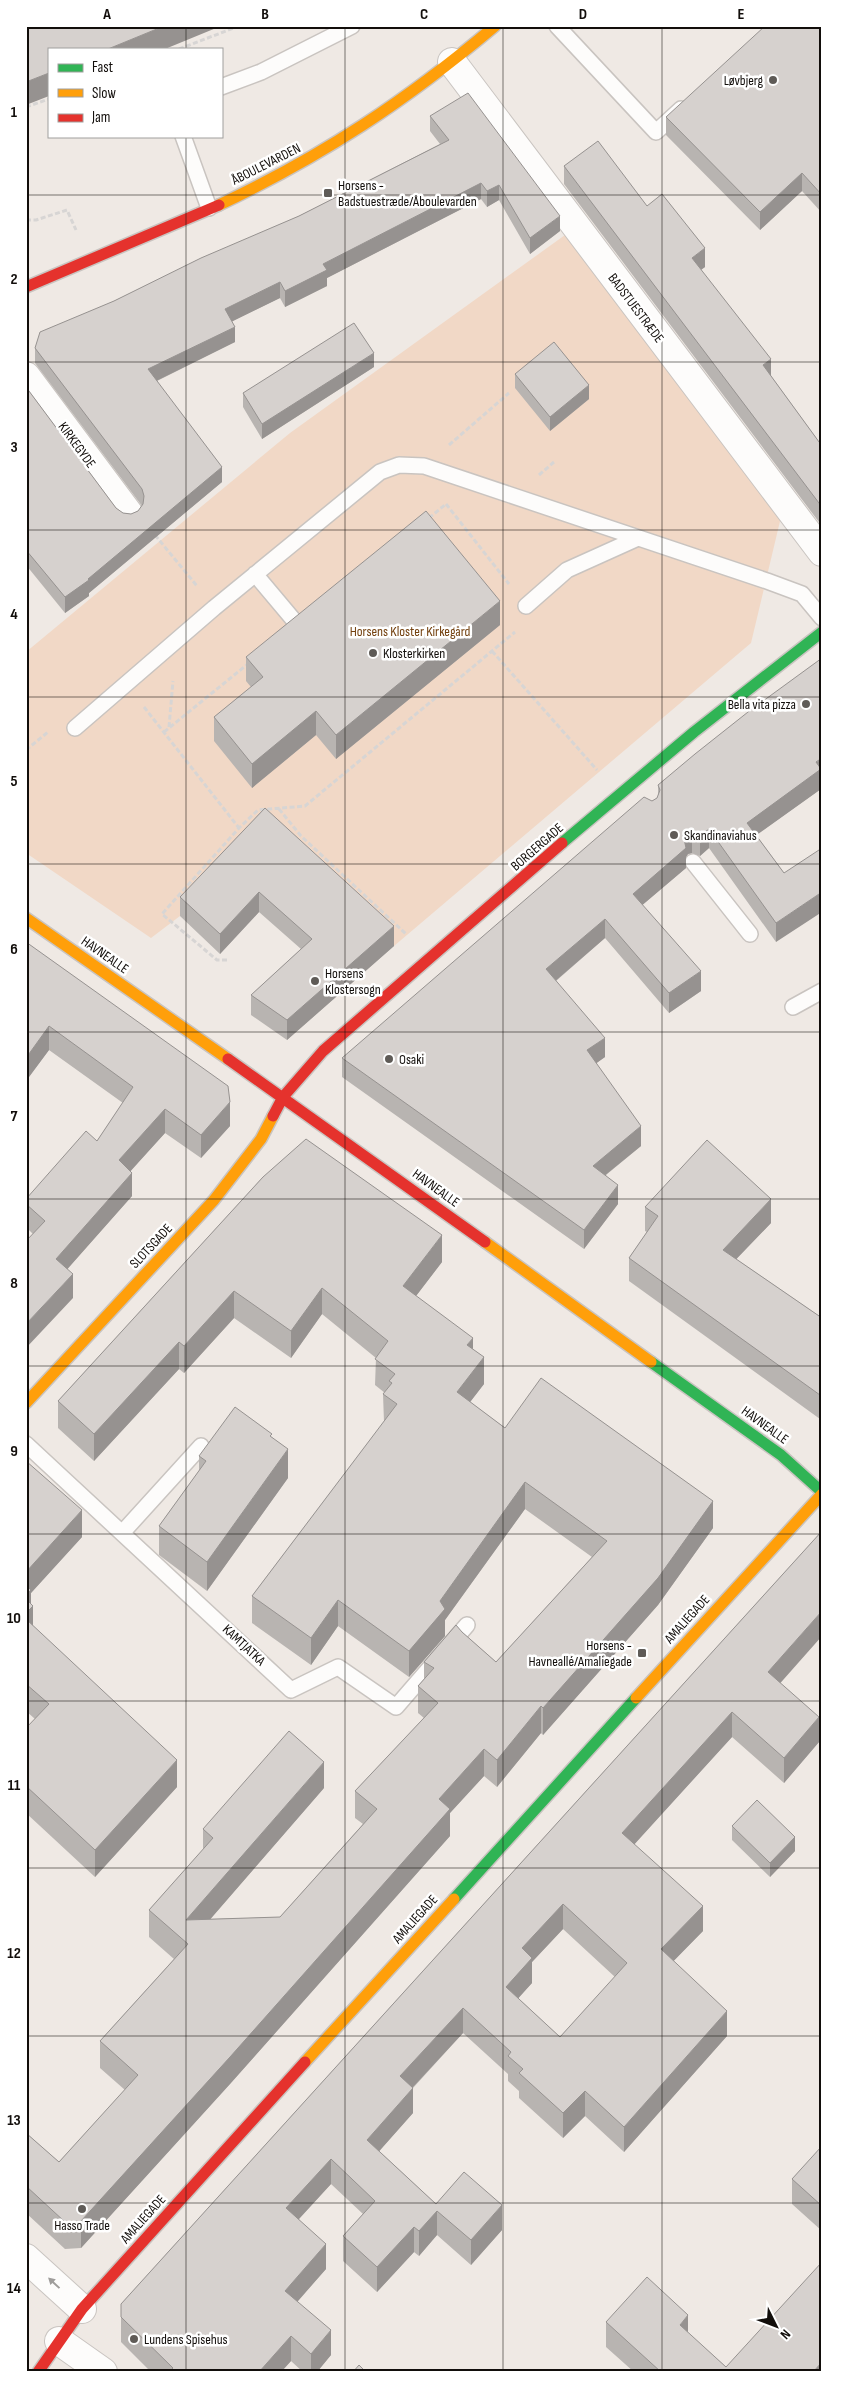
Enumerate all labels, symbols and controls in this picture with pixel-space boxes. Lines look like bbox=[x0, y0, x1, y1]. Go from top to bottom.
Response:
text: A bbox=[102, 5, 111, 24]
text: B bbox=[261, 5, 269, 24]
text: C bbox=[420, 5, 428, 24]
text: D bbox=[579, 5, 587, 24]
text: E bbox=[738, 5, 745, 24]
legend bbox=[48, 48, 222, 138]
text: Fast bbox=[92, 58, 114, 77]
place label: Løvbjerg bbox=[724, 72, 763, 89]
marker: Løvbjerg bbox=[767, 74, 779, 86]
text: Slow bbox=[92, 84, 116, 103]
text: 1 bbox=[11, 103, 18, 122]
text: Jam bbox=[91, 108, 110, 127]
street label: ÅBOULEVARDEN bbox=[228, 139, 303, 189]
place label: Horsens - Badstuestræde/Åboulevarden bbox=[338, 177, 477, 210]
marker: Horsens - Badstuestræde/Åboulevarden bbox=[322, 187, 334, 199]
text: 2 bbox=[10, 270, 18, 289]
street label: BADSTUESTRÆDE bbox=[604, 270, 668, 346]
street label: KIRKEGYDE bbox=[55, 419, 100, 472]
text: 3 bbox=[10, 438, 18, 457]
text: 4 bbox=[10, 605, 18, 624]
park label: Horsens Kloster Kirkegård bbox=[350, 623, 470, 640]
place label: Klosterkirken bbox=[383, 645, 445, 662]
marker: Klosterkirken bbox=[367, 647, 379, 659]
place label: Bella vita pizza bbox=[728, 696, 796, 713]
marker: Bella vita pizza bbox=[800, 698, 812, 710]
text: 5 bbox=[10, 772, 18, 791]
street label: BORGERGADE bbox=[507, 819, 567, 875]
place label: Skandinaviahus bbox=[684, 827, 757, 844]
marker: Skandinaviahus bbox=[668, 829, 680, 841]
street label: HAVNEALLE bbox=[78, 933, 132, 978]
text: 6 bbox=[10, 940, 18, 959]
place label: Horsens Klostersogn bbox=[325, 965, 381, 998]
marker: Horsens Klostersogn bbox=[309, 975, 321, 987]
place label: Osaki bbox=[399, 1051, 424, 1068]
marker: Osaki bbox=[383, 1053, 395, 1065]
text: 7 bbox=[11, 1107, 18, 1126]
street label: HAVNEALLE bbox=[409, 1165, 463, 1211]
street label: SLOTSGADE bbox=[126, 1220, 176, 1272]
text: 8 bbox=[10, 1274, 18, 1293]
street label: HAVNEALLE bbox=[738, 1402, 792, 1448]
text: 9 bbox=[10, 1442, 18, 1461]
street label: AMALIEGADE bbox=[660, 1591, 713, 1648]
text: 10 bbox=[7, 1609, 21, 1628]
street label: KAMTJATKA bbox=[219, 1621, 270, 1670]
place label: Horsens - Havneallé/Amaliegade bbox=[528, 1637, 632, 1670]
marker: Horsens - Havneallé/Amaliegade bbox=[636, 1647, 648, 1659]
text: 11 bbox=[8, 1776, 21, 1795]
street label: AMALIEGADE bbox=[388, 1891, 441, 1948]
text: 12 bbox=[7, 1944, 21, 1963]
text: 13 bbox=[7, 2111, 21, 2130]
street label: AMALIEGADE bbox=[116, 2191, 169, 2248]
marker: Hasso Trade bbox=[76, 2203, 88, 2215]
place label: Hasso Trade bbox=[54, 2217, 110, 2234]
one-way arrow bbox=[49, 2277, 61, 2289]
text: 14 bbox=[7, 2279, 21, 2298]
north arrow bbox=[750, 2300, 800, 2350]
text: N bbox=[776, 2326, 794, 2343]
place label: Lundens Spisehus bbox=[144, 2331, 228, 2348]
marker: Lundens Spisehus bbox=[128, 2333, 140, 2345]

